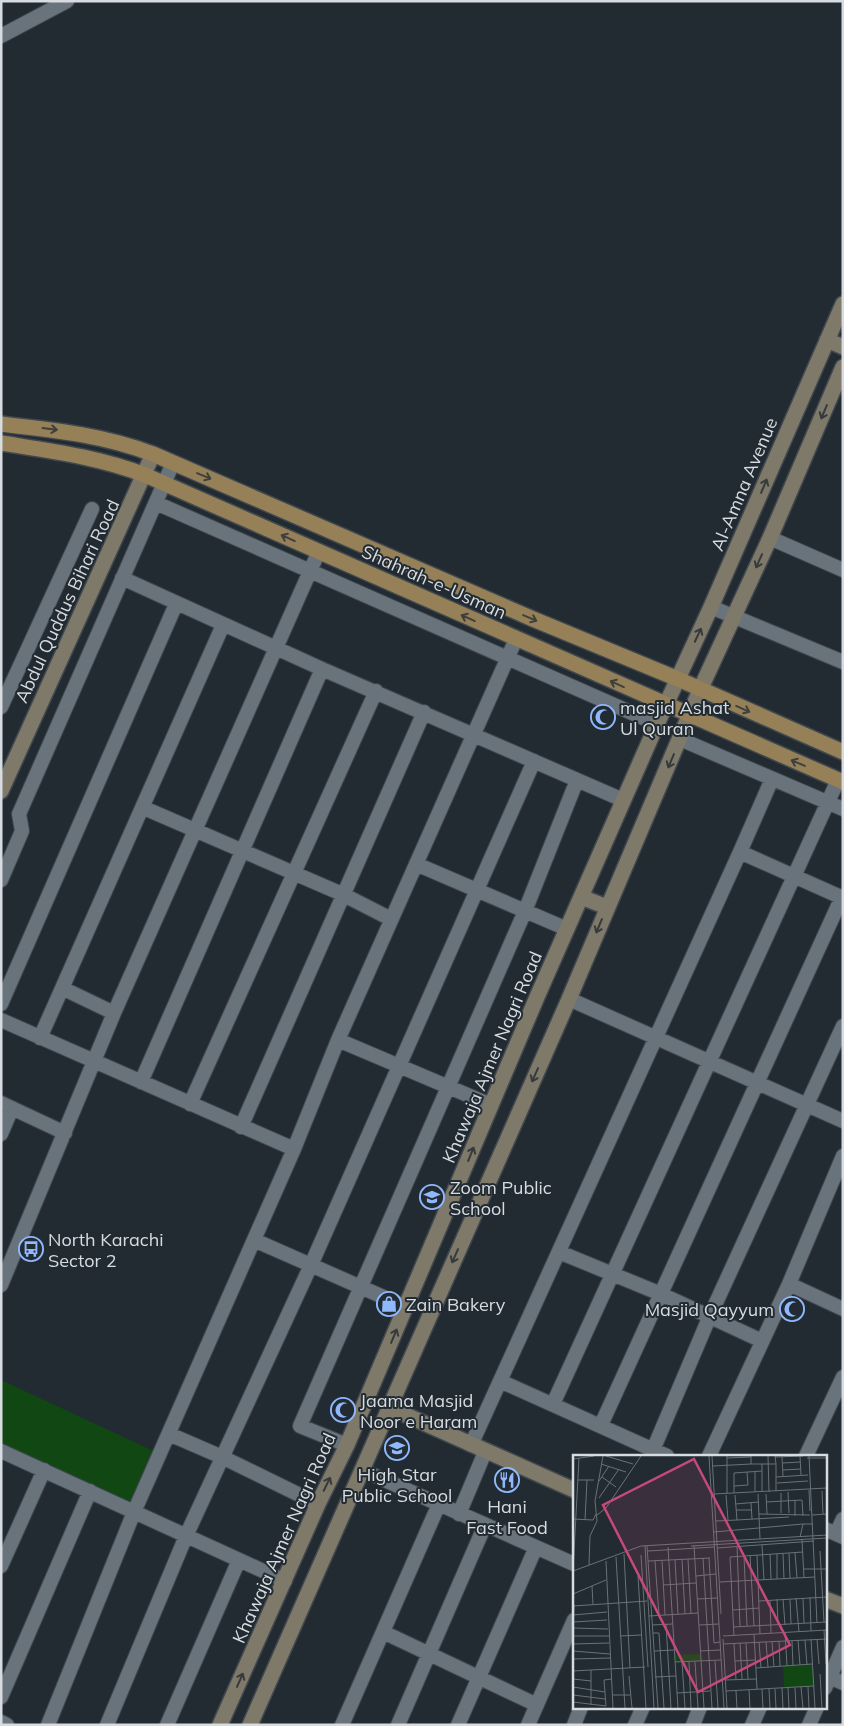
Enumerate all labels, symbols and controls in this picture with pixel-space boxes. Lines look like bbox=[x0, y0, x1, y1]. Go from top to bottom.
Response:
one-way arrow bbox=[818, 404, 828, 419]
street label: Al-Amna Avenue bbox=[706, 414, 782, 554]
one-way arrow bbox=[41, 424, 57, 434]
one-way arrow bbox=[196, 472, 211, 482]
one-way arrow bbox=[759, 479, 769, 494]
street label: Abdul Quddus Bihari Road bbox=[10, 496, 124, 706]
one-way arrow bbox=[281, 532, 296, 542]
street label: Shahrah-e-Usman bbox=[358, 540, 510, 624]
one-way arrow bbox=[754, 553, 764, 568]
one-way arrow bbox=[461, 612, 476, 622]
one-way arrow bbox=[522, 613, 537, 623]
one-way arrow bbox=[694, 627, 704, 642]
one-way arrow bbox=[610, 678, 625, 688]
place label: masjid Ashat Ul Quran bbox=[620, 696, 729, 740]
mosque icon: masjid Ashat Ul Quran bbox=[590, 704, 616, 730]
one-way arrow bbox=[735, 704, 750, 714]
one-way arrow bbox=[665, 753, 675, 768]
one-way arrow bbox=[791, 757, 806, 767]
one-way arrow bbox=[594, 918, 604, 933]
street label: Khawaja Ajmer Nagri Road bbox=[437, 948, 547, 1166]
one-way arrow bbox=[529, 1067, 539, 1082]
one-way arrow bbox=[467, 1147, 476, 1162]
place label: Zoom Public School bbox=[450, 1176, 552, 1220]
school or university icon: Zoom Public School bbox=[419, 1184, 445, 1210]
place label: North Karachi Sector 2 bbox=[48, 1228, 163, 1272]
bus stop icon: North Karachi Sector 2 bbox=[18, 1236, 44, 1262]
one-way arrow bbox=[449, 1248, 459, 1263]
shop icon: Zain Bakery bbox=[376, 1291, 402, 1317]
place label: Zain Bakery bbox=[406, 1293, 506, 1316]
mosque icon: Masjid Qayyum bbox=[779, 1296, 805, 1322]
place label: Masjid Qayyum bbox=[645, 1298, 774, 1321]
one-way arrow bbox=[390, 1329, 400, 1344]
place label: Jaama Masjid Noor e Haram bbox=[360, 1389, 477, 1433]
mosque icon: Jaama Masjid Noor e Haram bbox=[330, 1397, 356, 1423]
street label: Khawaja Ajmer Nagri Road bbox=[227, 1429, 341, 1647]
school or university icon: High Star Public School bbox=[384, 1435, 410, 1461]
inset map bbox=[573, 1455, 826, 1708]
place label: High Star Public School bbox=[342, 1463, 452, 1507]
restaurant icon: Hani Fast Food bbox=[494, 1467, 520, 1493]
one-way arrow bbox=[323, 1477, 333, 1492]
place label: Hani Fast Food bbox=[466, 1495, 548, 1539]
one-way arrow bbox=[236, 1673, 246, 1688]

